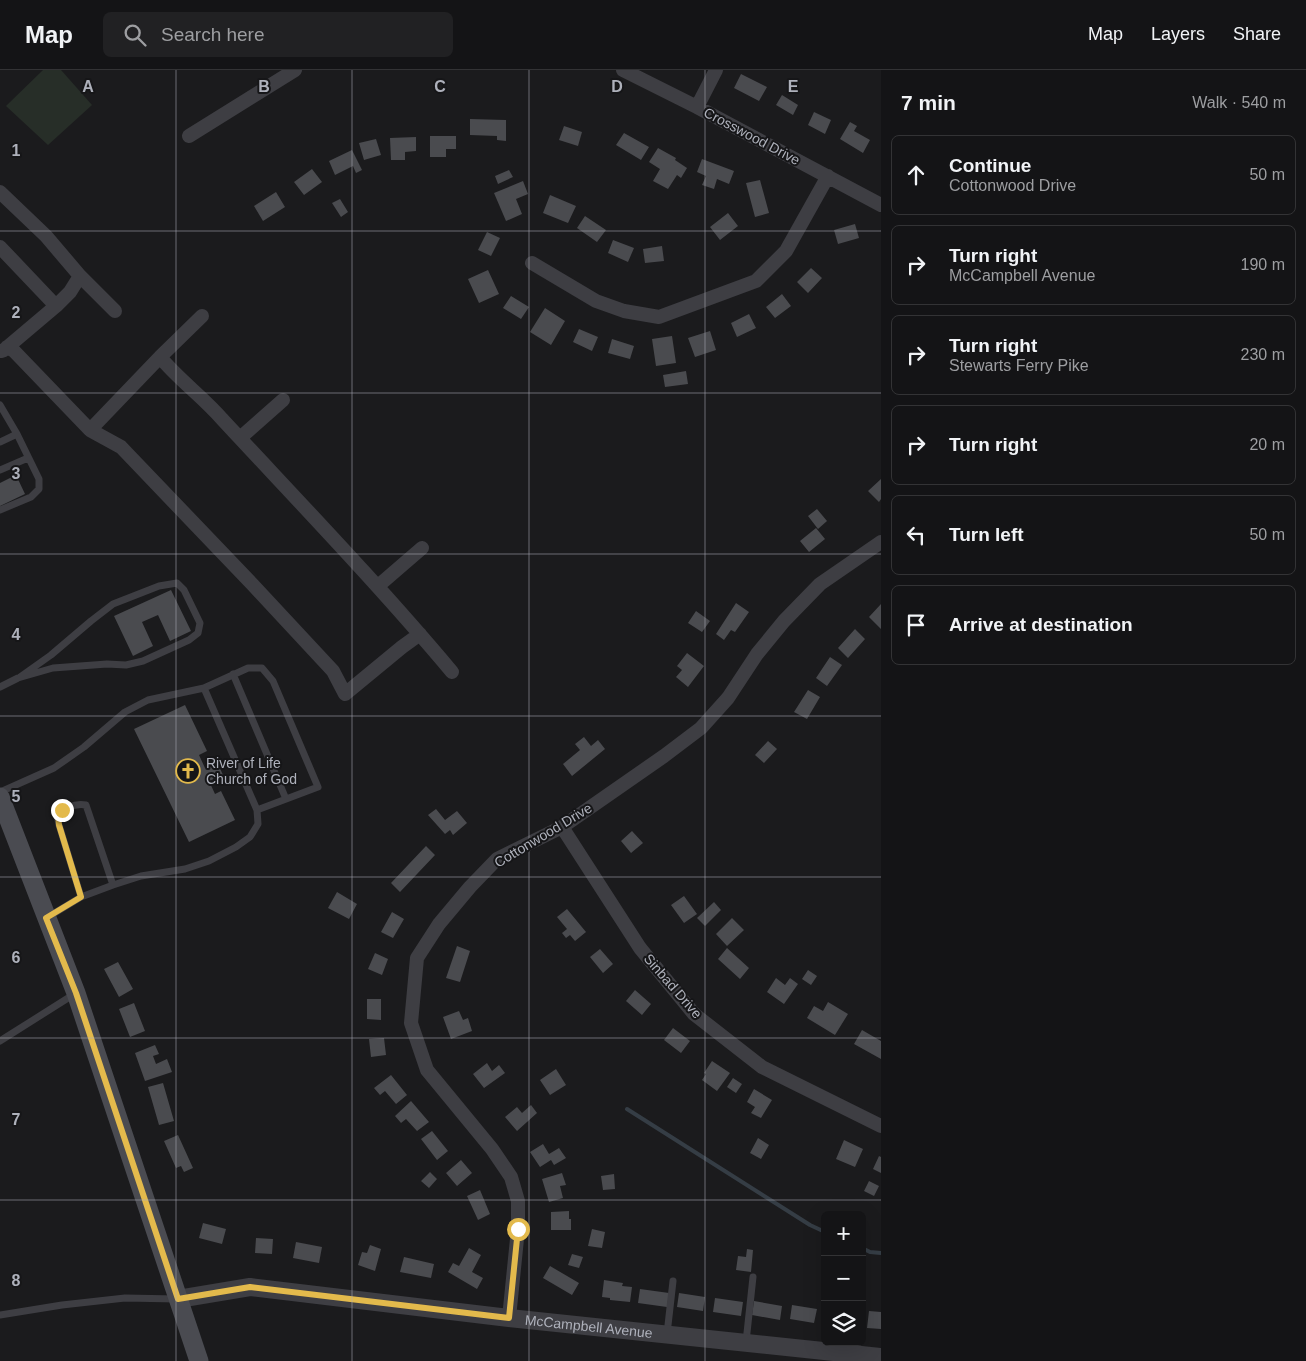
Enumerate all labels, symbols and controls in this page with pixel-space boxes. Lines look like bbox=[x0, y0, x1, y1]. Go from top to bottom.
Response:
search box bbox=[103, 12, 453, 57]
text: Map bbox=[25, 21, 73, 48]
icon: search bbox=[121, 21, 149, 49]
text: Search here bbox=[161, 24, 265, 45]
text: Map bbox=[1088, 24, 1123, 44]
text: Layers bbox=[1151, 24, 1205, 44]
text: Share bbox=[1233, 24, 1281, 44]
text: A bbox=[82, 78, 94, 95]
text: B bbox=[258, 78, 270, 95]
text: C bbox=[434, 78, 446, 95]
text: D bbox=[611, 78, 623, 95]
text: E bbox=[788, 78, 799, 95]
text: 7 min bbox=[901, 91, 956, 114]
text: Walk · 540 m bbox=[1192, 94, 1286, 111]
street label: Crosswood Drive bbox=[701, 104, 803, 168]
text: 1 bbox=[12, 142, 21, 159]
text: Continue bbox=[949, 155, 1031, 176]
icon: ahead bbox=[902, 161, 930, 189]
text: 50 m bbox=[1249, 166, 1285, 183]
text: Cottonwood Drive bbox=[949, 177, 1076, 194]
text: Turn right bbox=[949, 245, 1037, 266]
icon: right bbox=[902, 251, 930, 279]
text: 190 m bbox=[1241, 256, 1285, 273]
text: McCampbell Avenue bbox=[949, 267, 1095, 284]
text: 2 bbox=[12, 304, 21, 321]
text: Turn right bbox=[949, 335, 1037, 356]
icon: right bbox=[902, 341, 930, 369]
text: 230 m bbox=[1241, 346, 1285, 363]
text: Stewarts Ferry Pike bbox=[949, 357, 1089, 374]
icon: right bbox=[902, 431, 930, 459]
text: Turn right bbox=[949, 434, 1037, 455]
text: 20 m bbox=[1249, 436, 1285, 453]
text: 3 bbox=[12, 465, 21, 482]
icon: left bbox=[902, 521, 930, 549]
text: Turn left bbox=[949, 524, 1024, 545]
text: 50 m bbox=[1249, 526, 1285, 543]
icon: arrive bbox=[902, 611, 930, 639]
text: Arrive at destination bbox=[949, 614, 1133, 635]
text: 4 bbox=[12, 626, 21, 643]
place label: River of Life Church of God bbox=[206, 755, 297, 787]
church icon: River of Life Church of God bbox=[175, 758, 201, 784]
text: 5 bbox=[12, 788, 21, 805]
route end bbox=[51, 799, 74, 822]
street label: Cottonwood Drive bbox=[491, 799, 595, 871]
text: 6 bbox=[12, 949, 21, 966]
street label: Sinbad Drive bbox=[641, 951, 705, 1022]
text: 7 bbox=[12, 1111, 21, 1128]
map controls bbox=[821, 1211, 866, 1346]
button: + bbox=[821, 1211, 866, 1256]
route start bbox=[507, 1218, 530, 1241]
button: − bbox=[821, 1256, 866, 1301]
text: 8 bbox=[12, 1272, 21, 1289]
button: layers bbox=[821, 1301, 866, 1346]
street label: McCampbell Avenue bbox=[524, 1312, 654, 1341]

